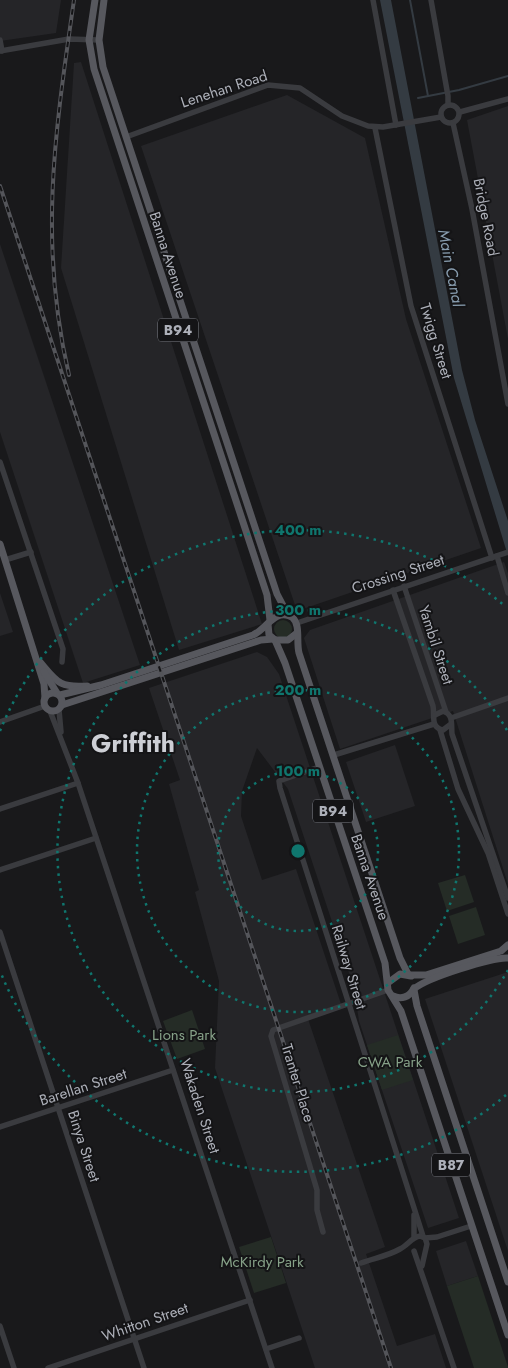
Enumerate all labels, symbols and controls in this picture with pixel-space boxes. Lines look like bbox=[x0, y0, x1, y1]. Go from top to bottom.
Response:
street label: Lenehan Road bbox=[178, 65, 270, 113]
street label: Bridge Road bbox=[468, 176, 504, 258]
street label: Banna Avenue bbox=[144, 209, 192, 301]
water label: Main Canal bbox=[432, 227, 470, 310]
street label: Twigg Street bbox=[414, 300, 458, 382]
road number: B94 bbox=[158, 318, 198, 342]
text: 400 m bbox=[274, 519, 322, 541]
street label: Crossing Street bbox=[349, 549, 447, 599]
text: 300 m bbox=[275, 599, 321, 621]
street label: Yambil Street bbox=[413, 603, 459, 688]
text: 200 m bbox=[275, 679, 321, 701]
district label: Griffith bbox=[91, 725, 175, 761]
text: 100 m bbox=[276, 760, 320, 782]
road number: B94 bbox=[313, 799, 353, 822]
street label: Banna Avenue bbox=[345, 831, 395, 923]
centre of rings bbox=[289, 842, 307, 860]
street label: Railway Street bbox=[326, 922, 372, 1012]
park label: Lions Park bbox=[152, 1024, 216, 1046]
street label: Tranter Place bbox=[276, 1041, 320, 1125]
park label: CWA Park bbox=[358, 1051, 423, 1073]
street label: Wakaden Street bbox=[174, 1056, 226, 1157]
street label: Barellan Street bbox=[37, 1062, 130, 1111]
street label: Binya Street bbox=[62, 1107, 106, 1185]
road number: B87 bbox=[432, 1154, 470, 1176]
park label: McKirdy Park bbox=[220, 1251, 304, 1273]
street label: Whitton Street bbox=[99, 1297, 192, 1347]

